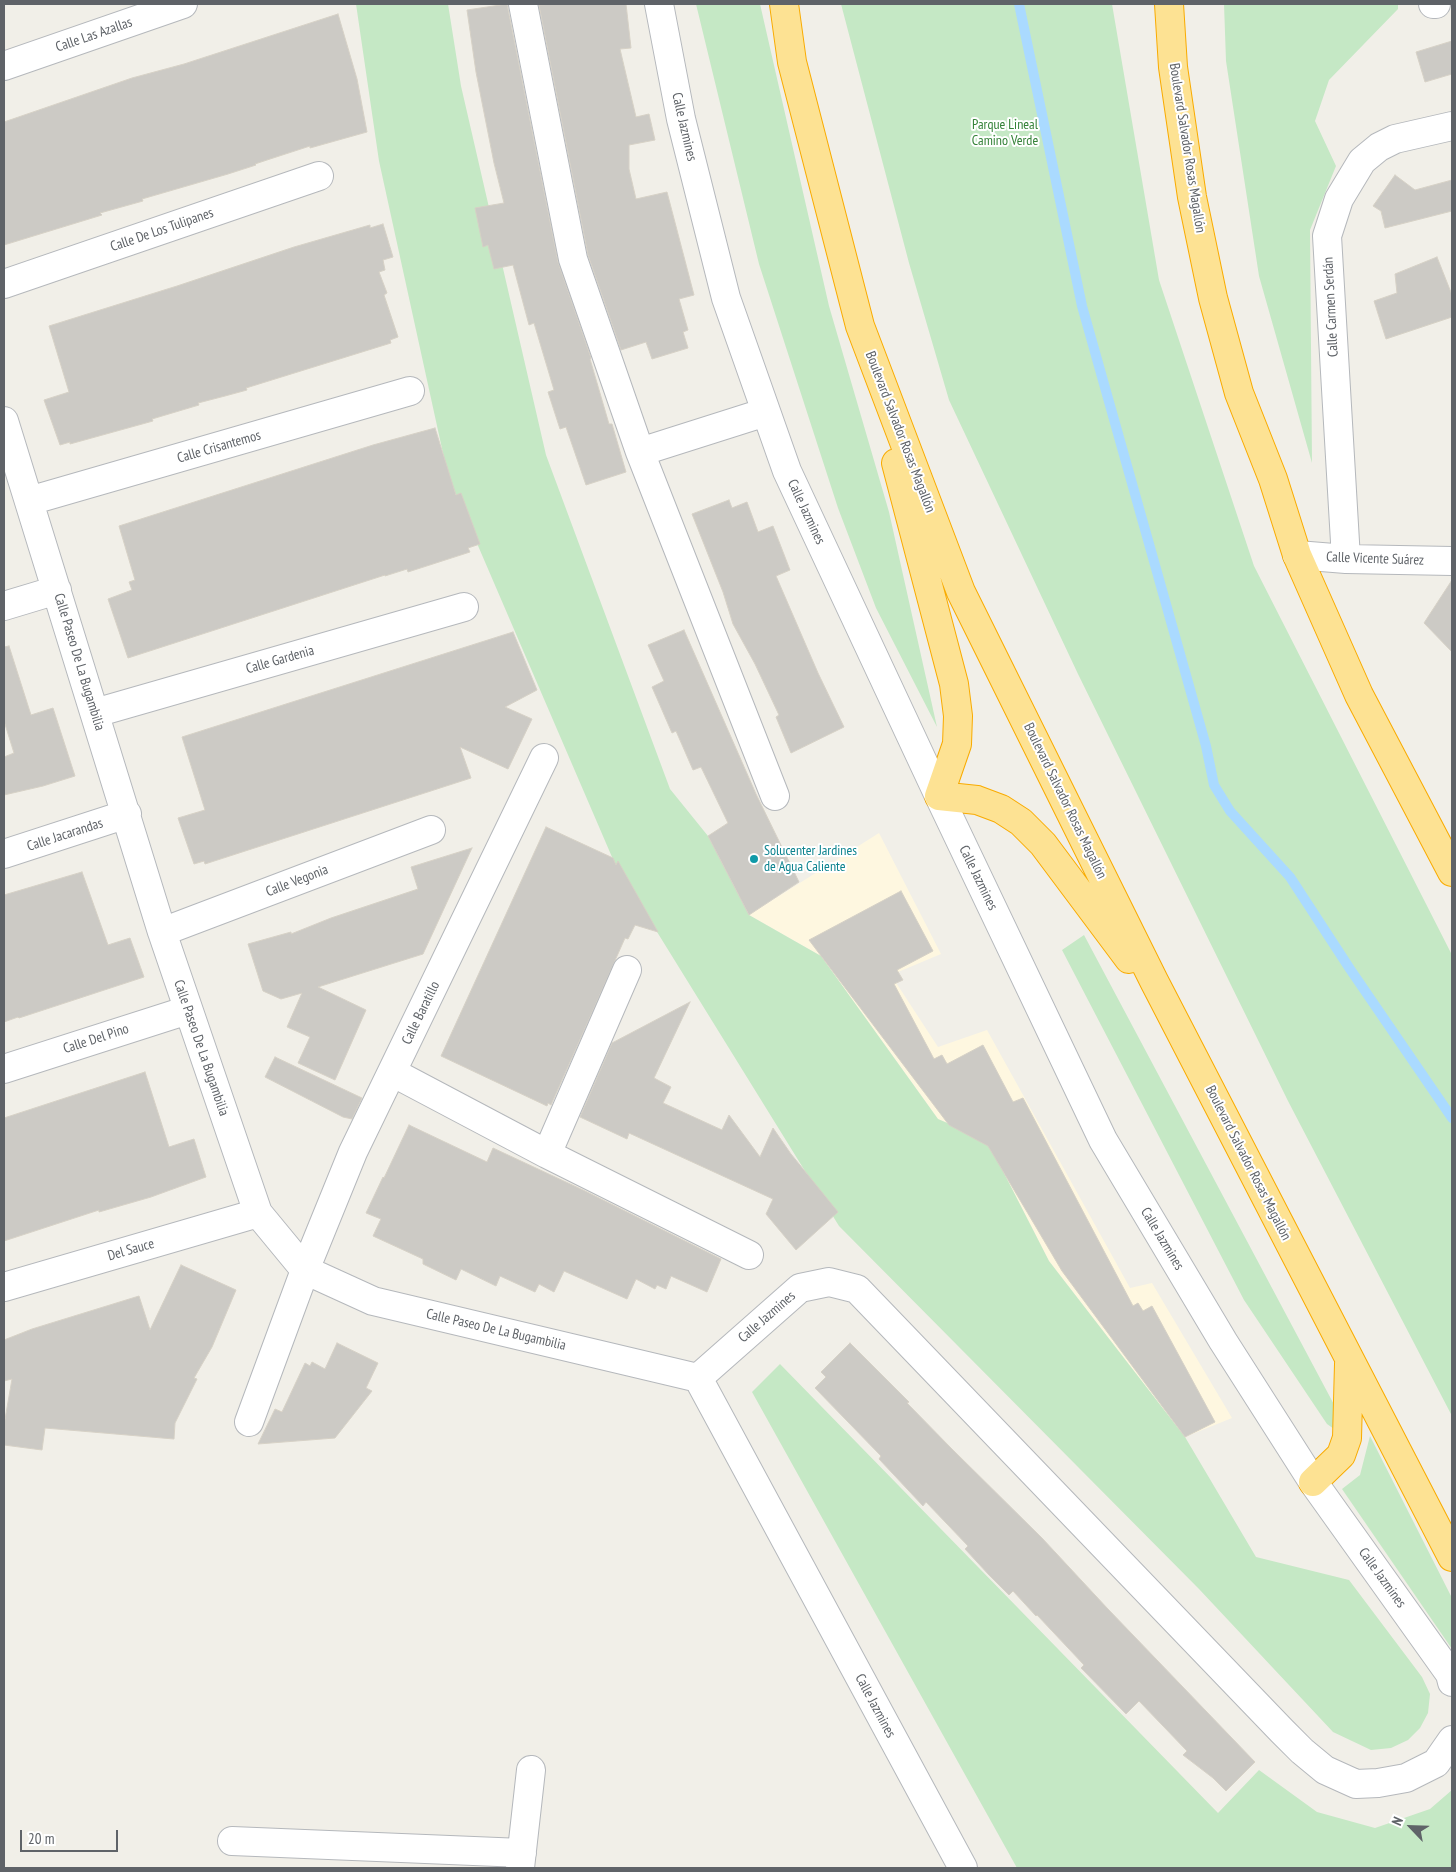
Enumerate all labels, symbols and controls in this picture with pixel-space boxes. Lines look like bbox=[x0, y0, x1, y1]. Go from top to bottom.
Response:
street label: Calle Las Azallas bbox=[53, 14, 135, 56]
street label: Boulevard Salvador Rosas Magallón bbox=[1165, 62, 1209, 234]
street label: Calle Jazmines bbox=[668, 91, 700, 163]
park label: Parque Lineal Camino Verde bbox=[972, 117, 1038, 150]
street label: Calle De Los Tulipanes bbox=[108, 204, 216, 256]
street label: Calle Carmen Serdán bbox=[1320, 257, 1342, 357]
street label: Boulevard Salvador Rosas Magallón bbox=[861, 349, 939, 515]
street label: Calle Crisantemos bbox=[175, 427, 263, 467]
street label: Calle Jazmines bbox=[784, 477, 828, 547]
street label: Calle Vicente Suárez bbox=[1326, 549, 1424, 569]
street label: Calle Paseo De La Bugambilia bbox=[50, 591, 108, 733]
street label: Calle Gardenia bbox=[244, 642, 316, 678]
street label: Boulevard Salvador Rosas Magallón bbox=[1020, 720, 1110, 882]
street label: Calle Jacarandas bbox=[25, 815, 105, 855]
place label: Solucenter Jardines de Agua Caliente bbox=[764, 843, 857, 876]
street label: Calle Jazmines bbox=[955, 843, 1001, 913]
marker: Solucenter Jardines de Agua Caliente bbox=[748, 853, 760, 865]
street label: Calle Vegonia bbox=[263, 861, 331, 901]
street label: Calle Paseo De La Bugambilia bbox=[170, 978, 232, 1118]
street label: Calle Baratillo bbox=[399, 979, 443, 1047]
street label: Calle Del Pino bbox=[61, 1021, 131, 1057]
street label: Boulevard Salvador Rosas Magallón bbox=[1202, 1083, 1294, 1243]
street label: Calle Jazmines bbox=[1137, 1205, 1187, 1273]
street label: Del Sauce bbox=[106, 1235, 156, 1265]
street label: Calle Jazmines bbox=[735, 1288, 799, 1346]
street label: Calle Paseo De La Bugambilia bbox=[425, 1306, 567, 1354]
street label: Calle Jazmines bbox=[1355, 1545, 1409, 1611]
street label: Calle Jazmines bbox=[851, 1671, 899, 1741]
north arrow bbox=[1386, 1802, 1436, 1852]
text: N bbox=[1388, 1814, 1407, 1828]
scale bar bbox=[22, 1820, 120, 1852]
text: 20 m bbox=[28, 1829, 54, 1848]

